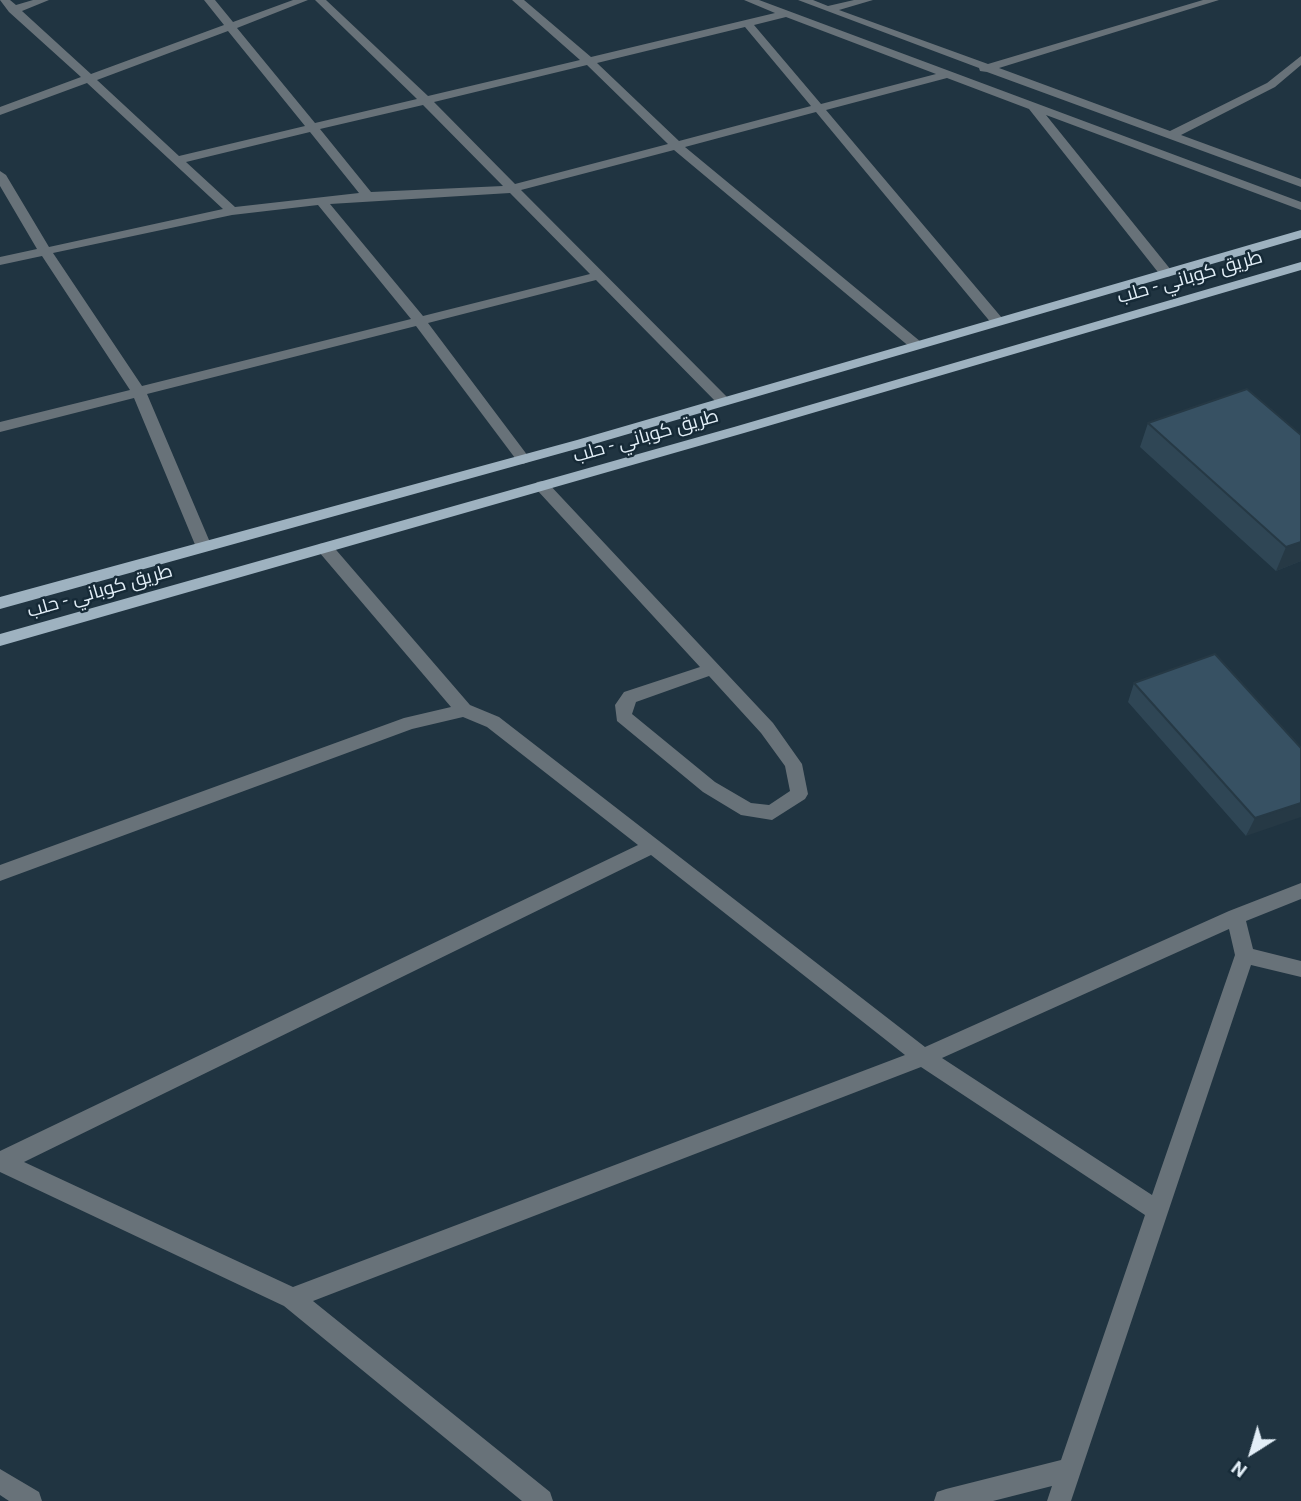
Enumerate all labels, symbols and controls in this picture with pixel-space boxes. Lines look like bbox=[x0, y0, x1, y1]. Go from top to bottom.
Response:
street label: طريق كوباني - حلب bbox=[1115, 246, 1265, 310]
street label: طريق كوباني - حلب bbox=[571, 405, 721, 469]
street label: طريق كوباني - حلب bbox=[25, 560, 175, 624]
north arrow bbox=[1217, 1417, 1287, 1487]
text: N bbox=[1227, 1456, 1251, 1482]

